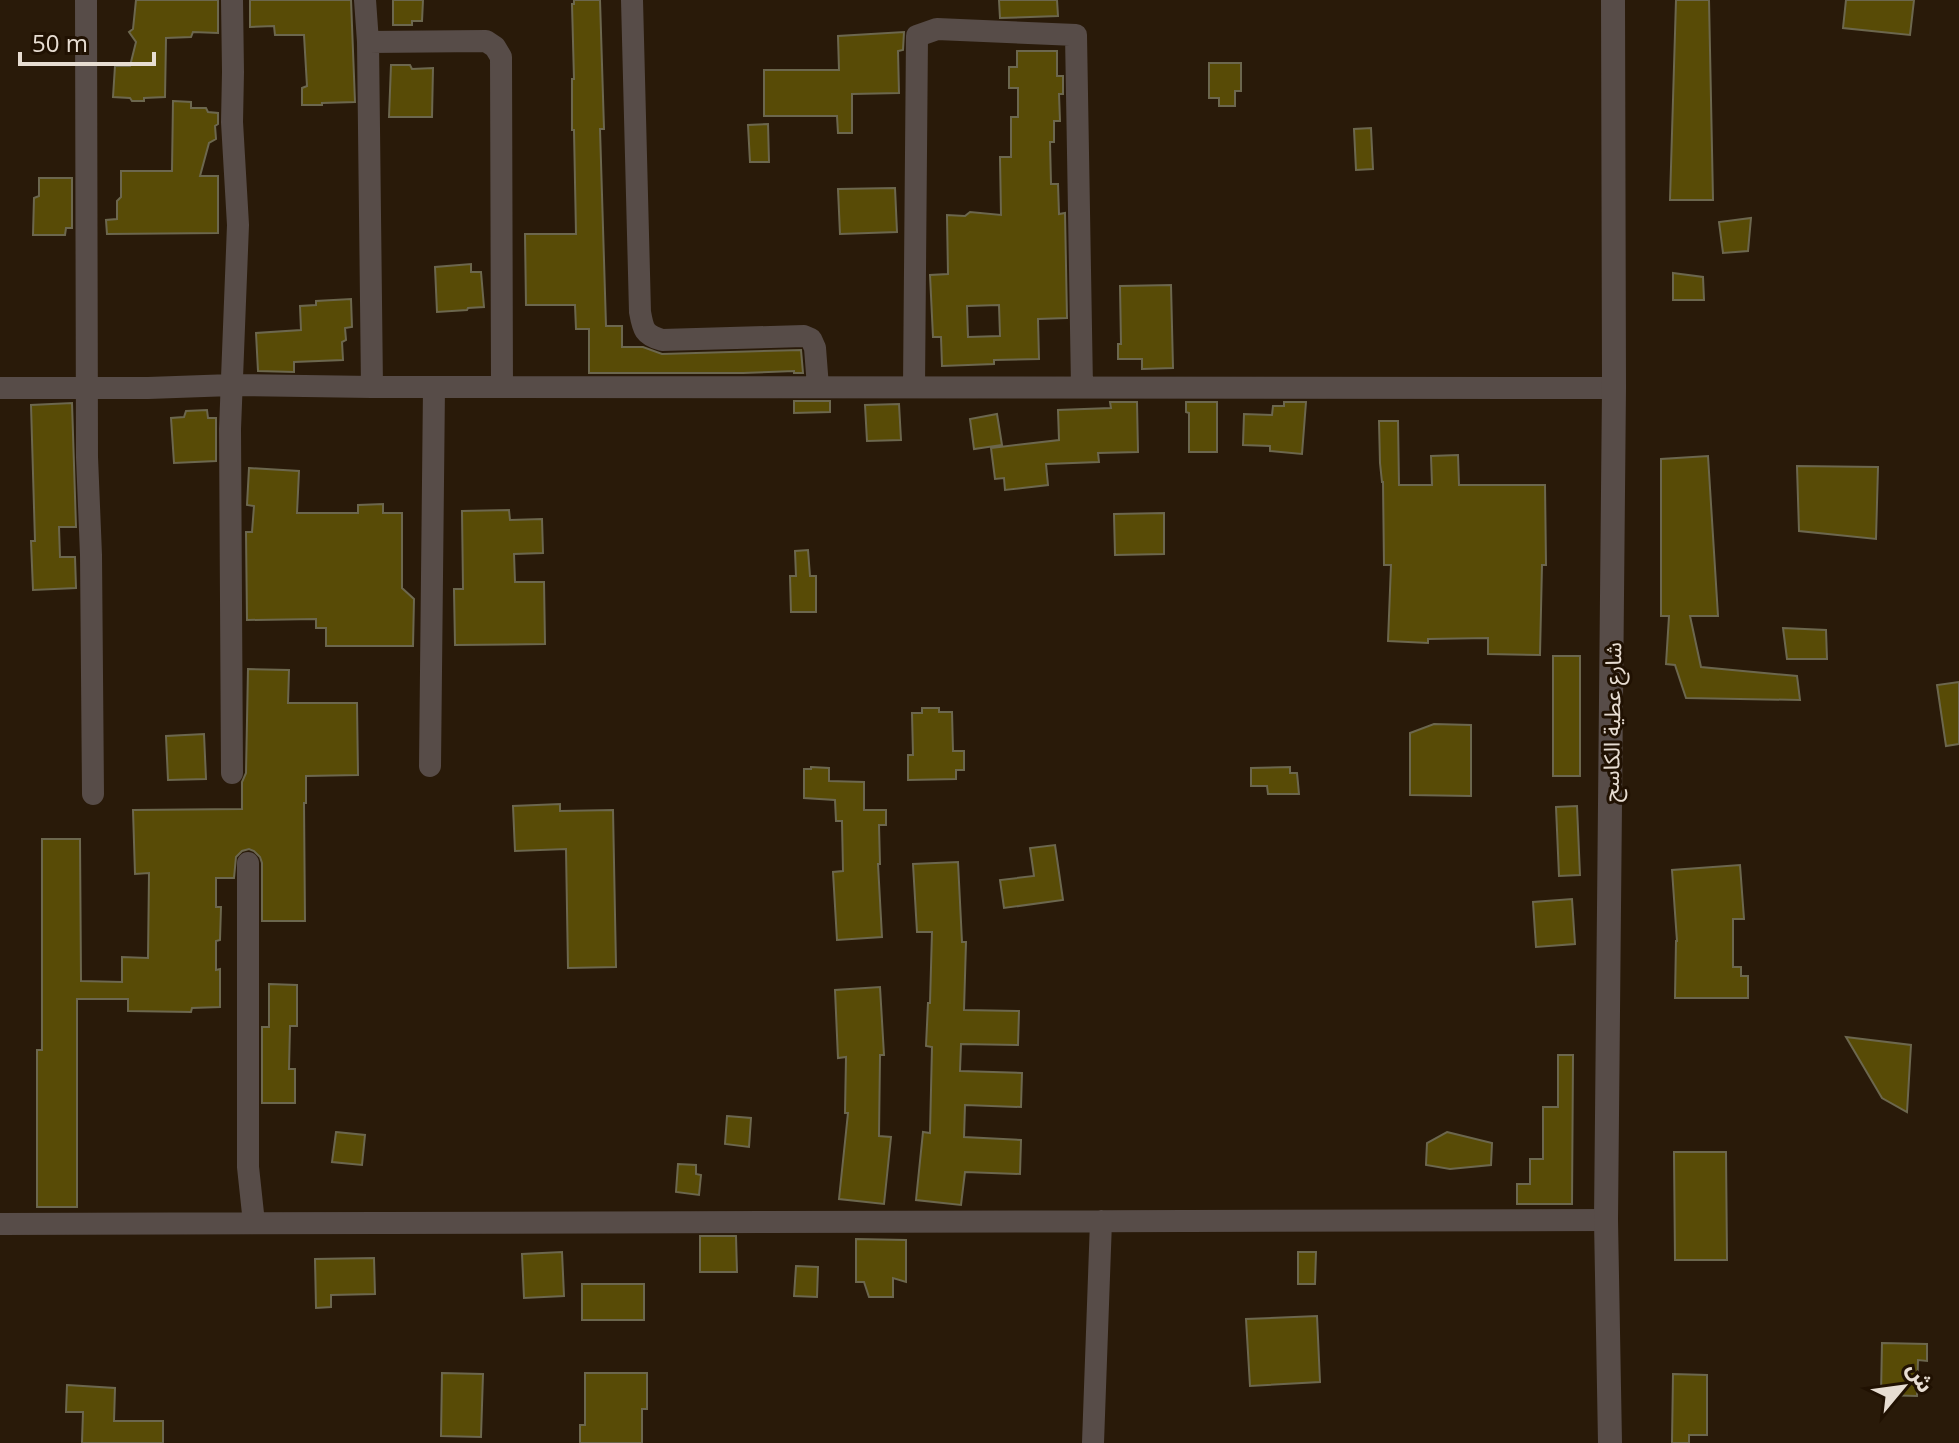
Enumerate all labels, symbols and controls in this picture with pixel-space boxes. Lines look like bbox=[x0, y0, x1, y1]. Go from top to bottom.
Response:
scale bar bbox=[20, 16, 154, 66]
text: 50 m bbox=[32, 26, 88, 59]
street label: شارع عطية الكاسح bbox=[1595, 642, 1630, 802]
north arrow bbox=[1863, 1347, 1943, 1427]
text: ش bbox=[1901, 1356, 1942, 1397]

